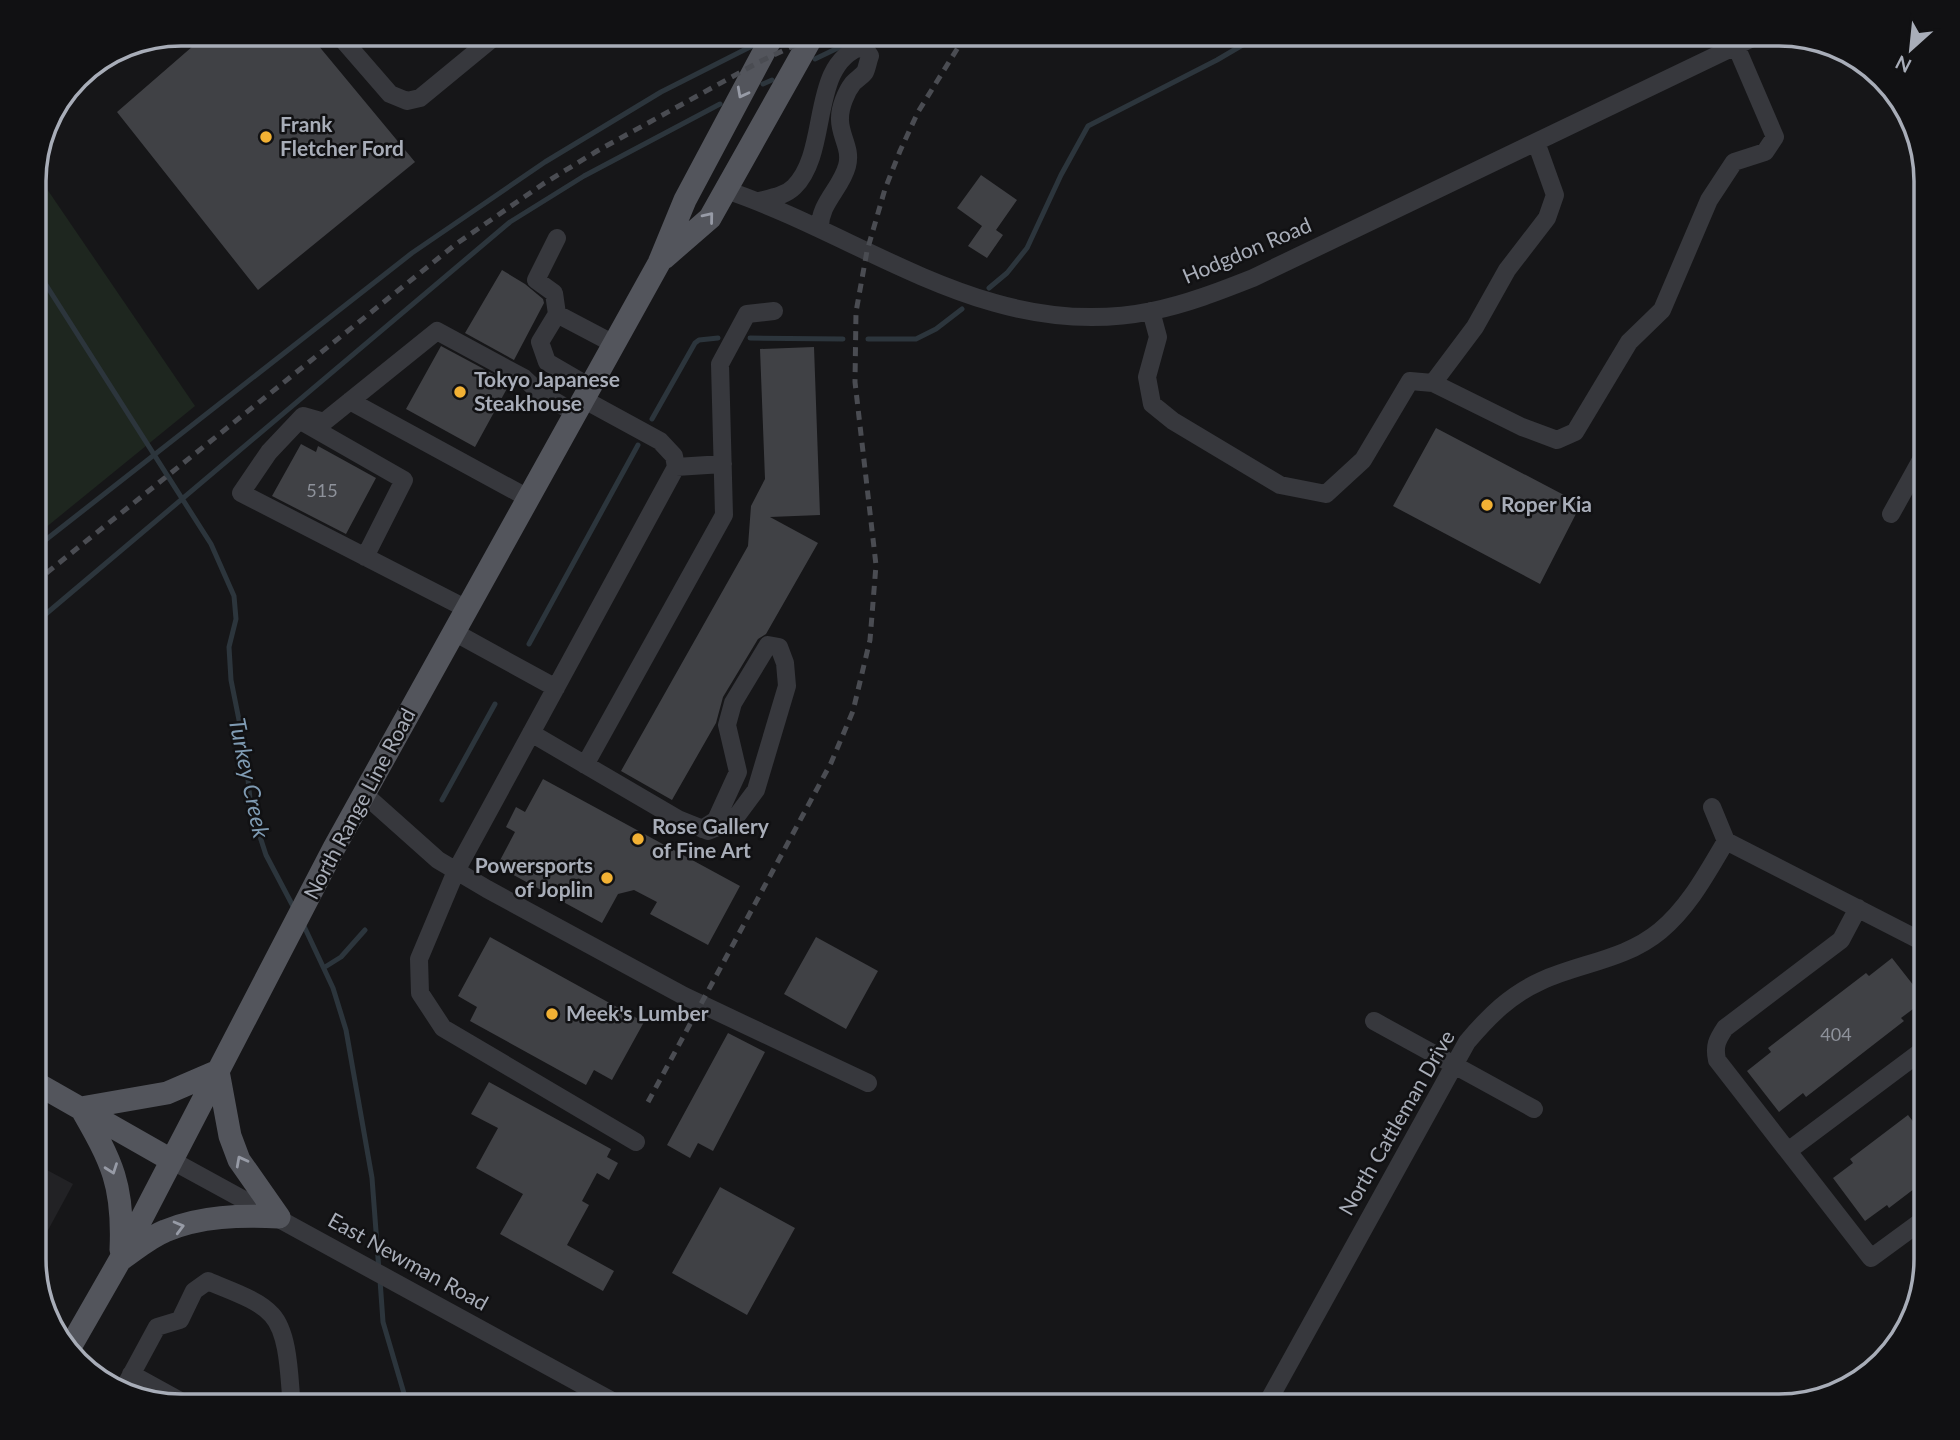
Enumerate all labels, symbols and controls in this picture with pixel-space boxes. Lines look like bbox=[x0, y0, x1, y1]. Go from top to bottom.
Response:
north arrow bbox=[1876, 14, 1946, 84]
text: N bbox=[1891, 51, 1915, 78]
one-way arrow bbox=[737, 86, 750, 99]
place label: Frank Fletcher Ford bbox=[280, 111, 404, 160]
marker: Frank Fletcher Ford bbox=[258, 129, 274, 145]
street label: Hodgdon Road bbox=[1178, 211, 1315, 288]
one-way arrow bbox=[700, 212, 713, 224]
place label: Tokyo Japanese Steakhouse bbox=[474, 366, 620, 415]
marker: Tokyo Japanese Steakhouse bbox=[452, 384, 468, 400]
house number: 515 bbox=[306, 479, 338, 501]
place label: Roper Kia bbox=[1501, 491, 1592, 516]
marker: Roper Kia bbox=[1479, 497, 1495, 513]
street label: North Range Line Road bbox=[298, 703, 420, 903]
water label: Turkey Creek bbox=[224, 715, 277, 841]
place label: Rose Gallery of Fine Art bbox=[652, 813, 770, 862]
marker: Rose Gallery of Fine Art bbox=[630, 831, 646, 847]
place label: Powersports of Joplin bbox=[475, 852, 593, 901]
marker: Powersports of Joplin bbox=[599, 870, 615, 886]
place label: Meek's Lumber bbox=[566, 1000, 709, 1025]
marker: Meek's Lumber bbox=[544, 1006, 560, 1022]
house number: 404 bbox=[1820, 1023, 1852, 1045]
street label: North Cattleman Drive bbox=[1333, 1025, 1459, 1219]
one-way arrow bbox=[236, 1156, 249, 1168]
one-way arrow bbox=[104, 1162, 118, 1174]
street label: East Newman Road bbox=[324, 1206, 493, 1315]
one-way arrow bbox=[173, 1221, 185, 1235]

